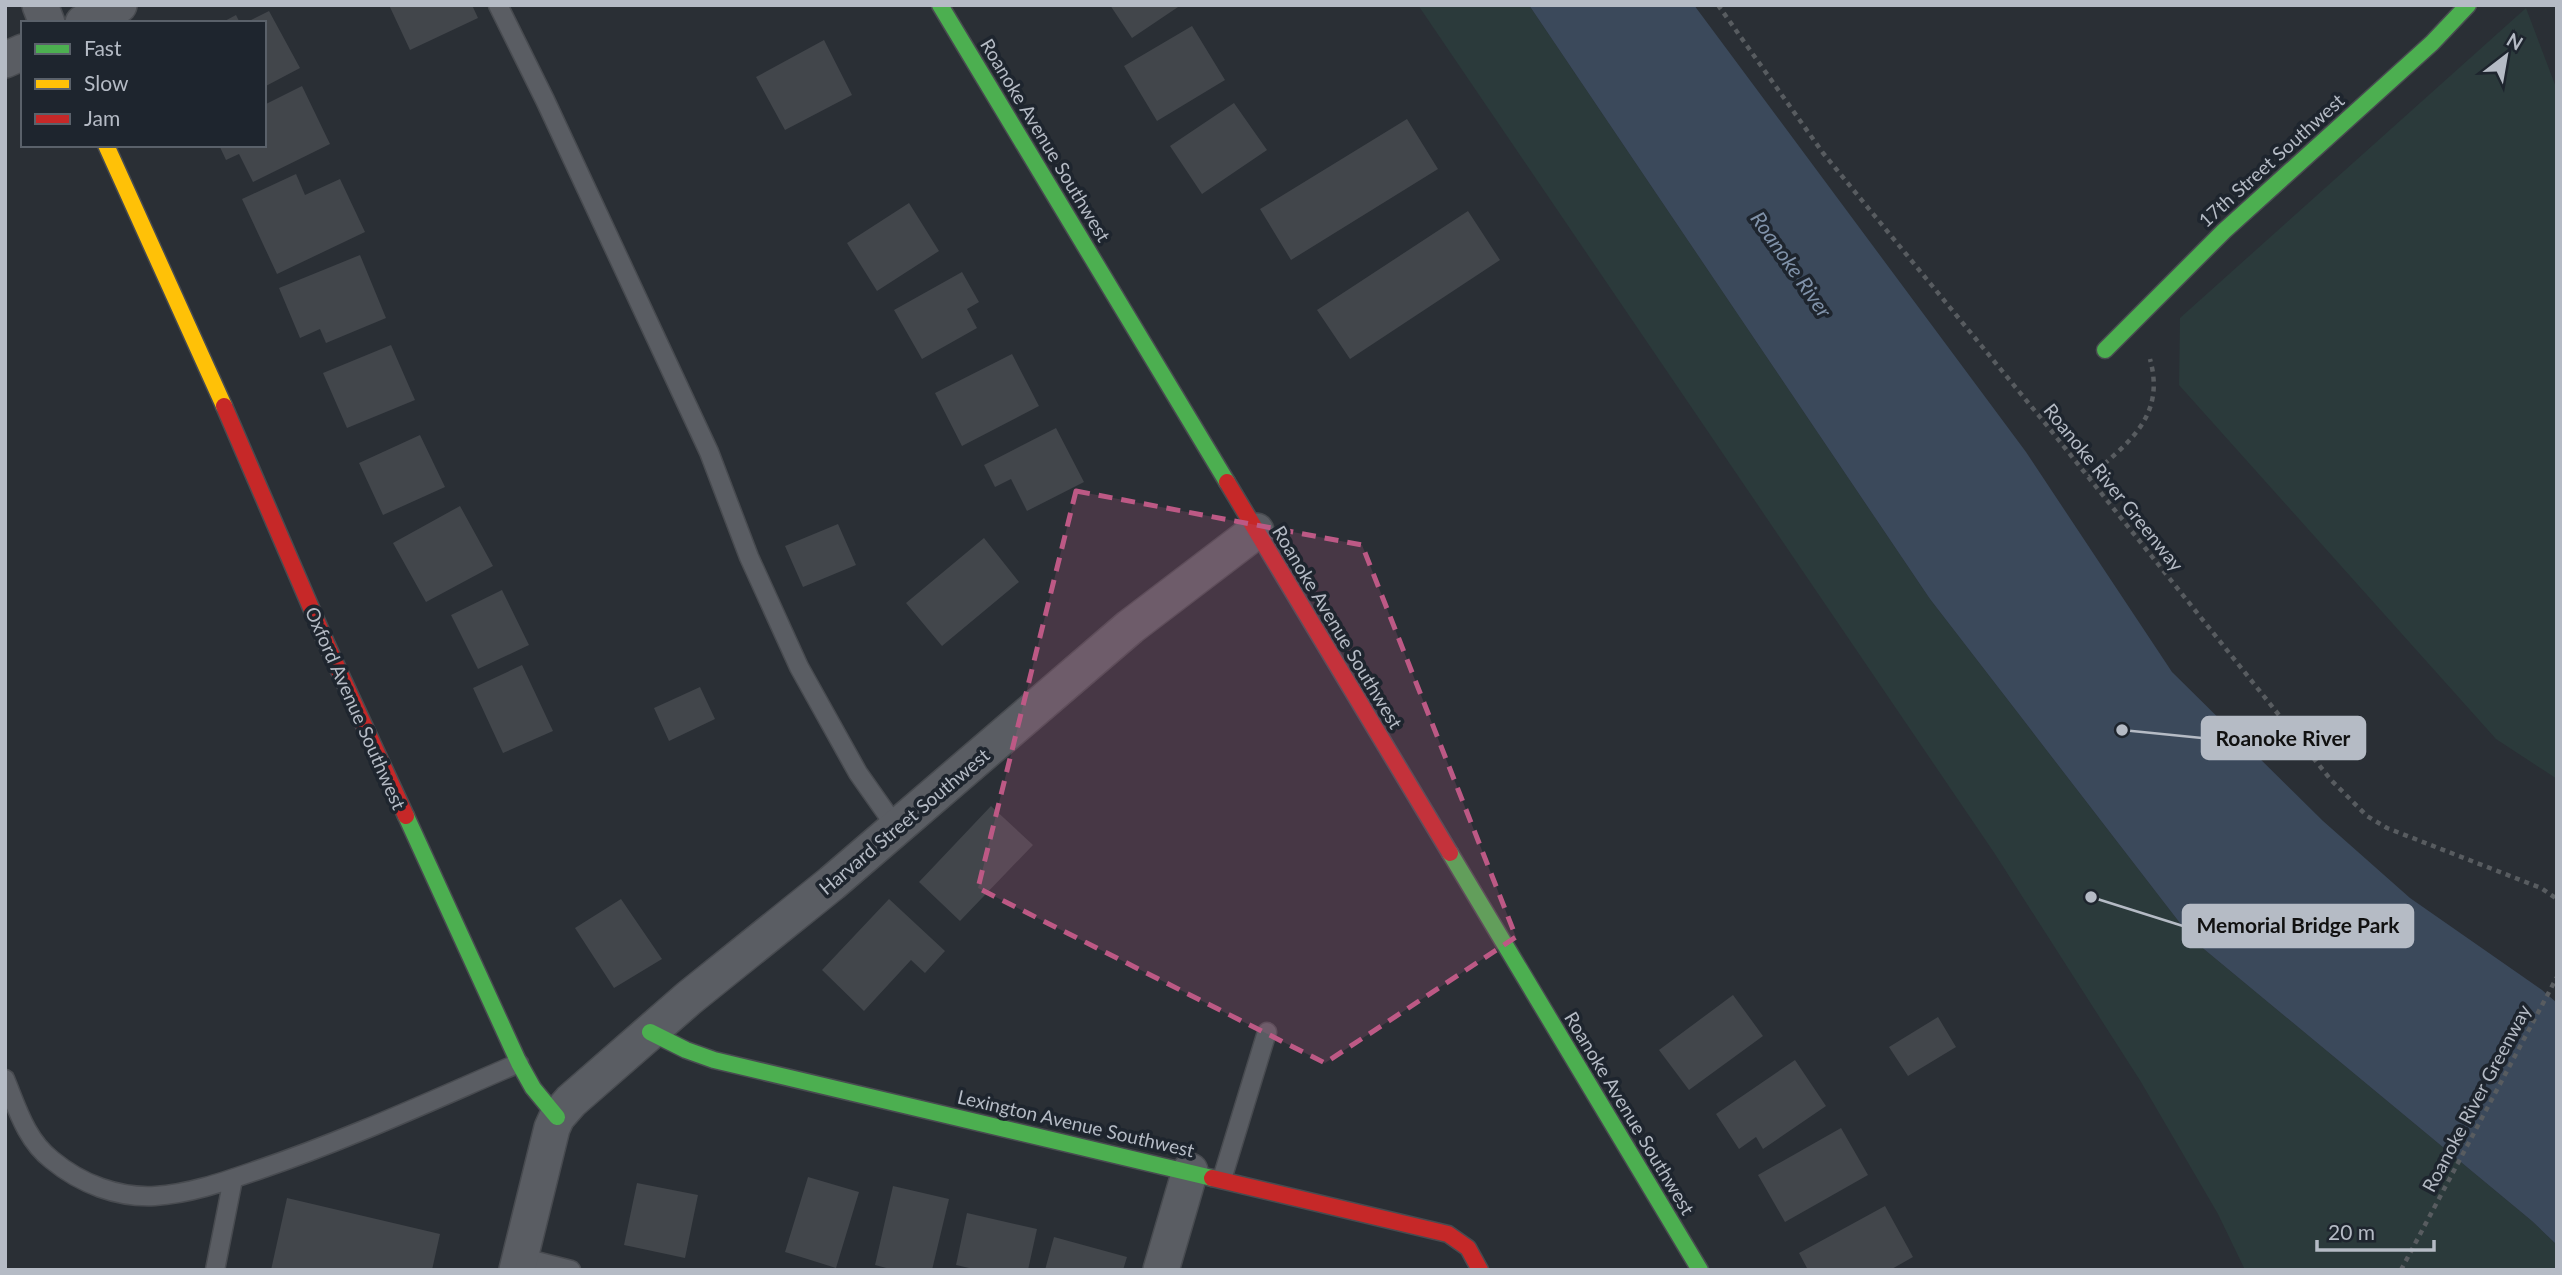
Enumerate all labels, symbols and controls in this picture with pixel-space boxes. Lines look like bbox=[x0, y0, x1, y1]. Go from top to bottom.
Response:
legend bbox=[21, 21, 266, 147]
north arrow bbox=[2471, 21, 2541, 91]
text: N bbox=[2503, 27, 2527, 55]
street label: Roanoke Avenue Southwest bbox=[976, 34, 1116, 246]
text: Fast bbox=[84, 35, 122, 60]
text: Slow bbox=[84, 70, 129, 95]
street label: 17th Street Southwest bbox=[2193, 88, 2349, 231]
text: Jam bbox=[84, 105, 120, 130]
water label: Roanoke River bbox=[1746, 206, 1838, 322]
street label: Roanoke River Greenway bbox=[2039, 399, 2189, 576]
street label: Roanoke Avenue Southwest bbox=[1268, 521, 1408, 733]
street label: Oxford Avenue Southwest bbox=[301, 603, 411, 813]
callout: Roanoke River bbox=[2202, 717, 2365, 759]
text: Roanoke River bbox=[2216, 725, 2351, 750]
street label: Harvard Street Southwest bbox=[814, 743, 994, 899]
callout: Memorial Bridge Park bbox=[2183, 905, 2413, 947]
text: Memorial Bridge Park bbox=[2197, 912, 2400, 937]
street label: Roanoke River Greenway bbox=[2417, 1000, 2535, 1196]
street label: Roanoke Avenue Southwest bbox=[1560, 1007, 1700, 1219]
street label: Lexington Avenue Southwest bbox=[955, 1085, 1197, 1162]
scale bar bbox=[2317, 1208, 2434, 1252]
text: 20 m bbox=[2328, 1219, 2375, 1244]

